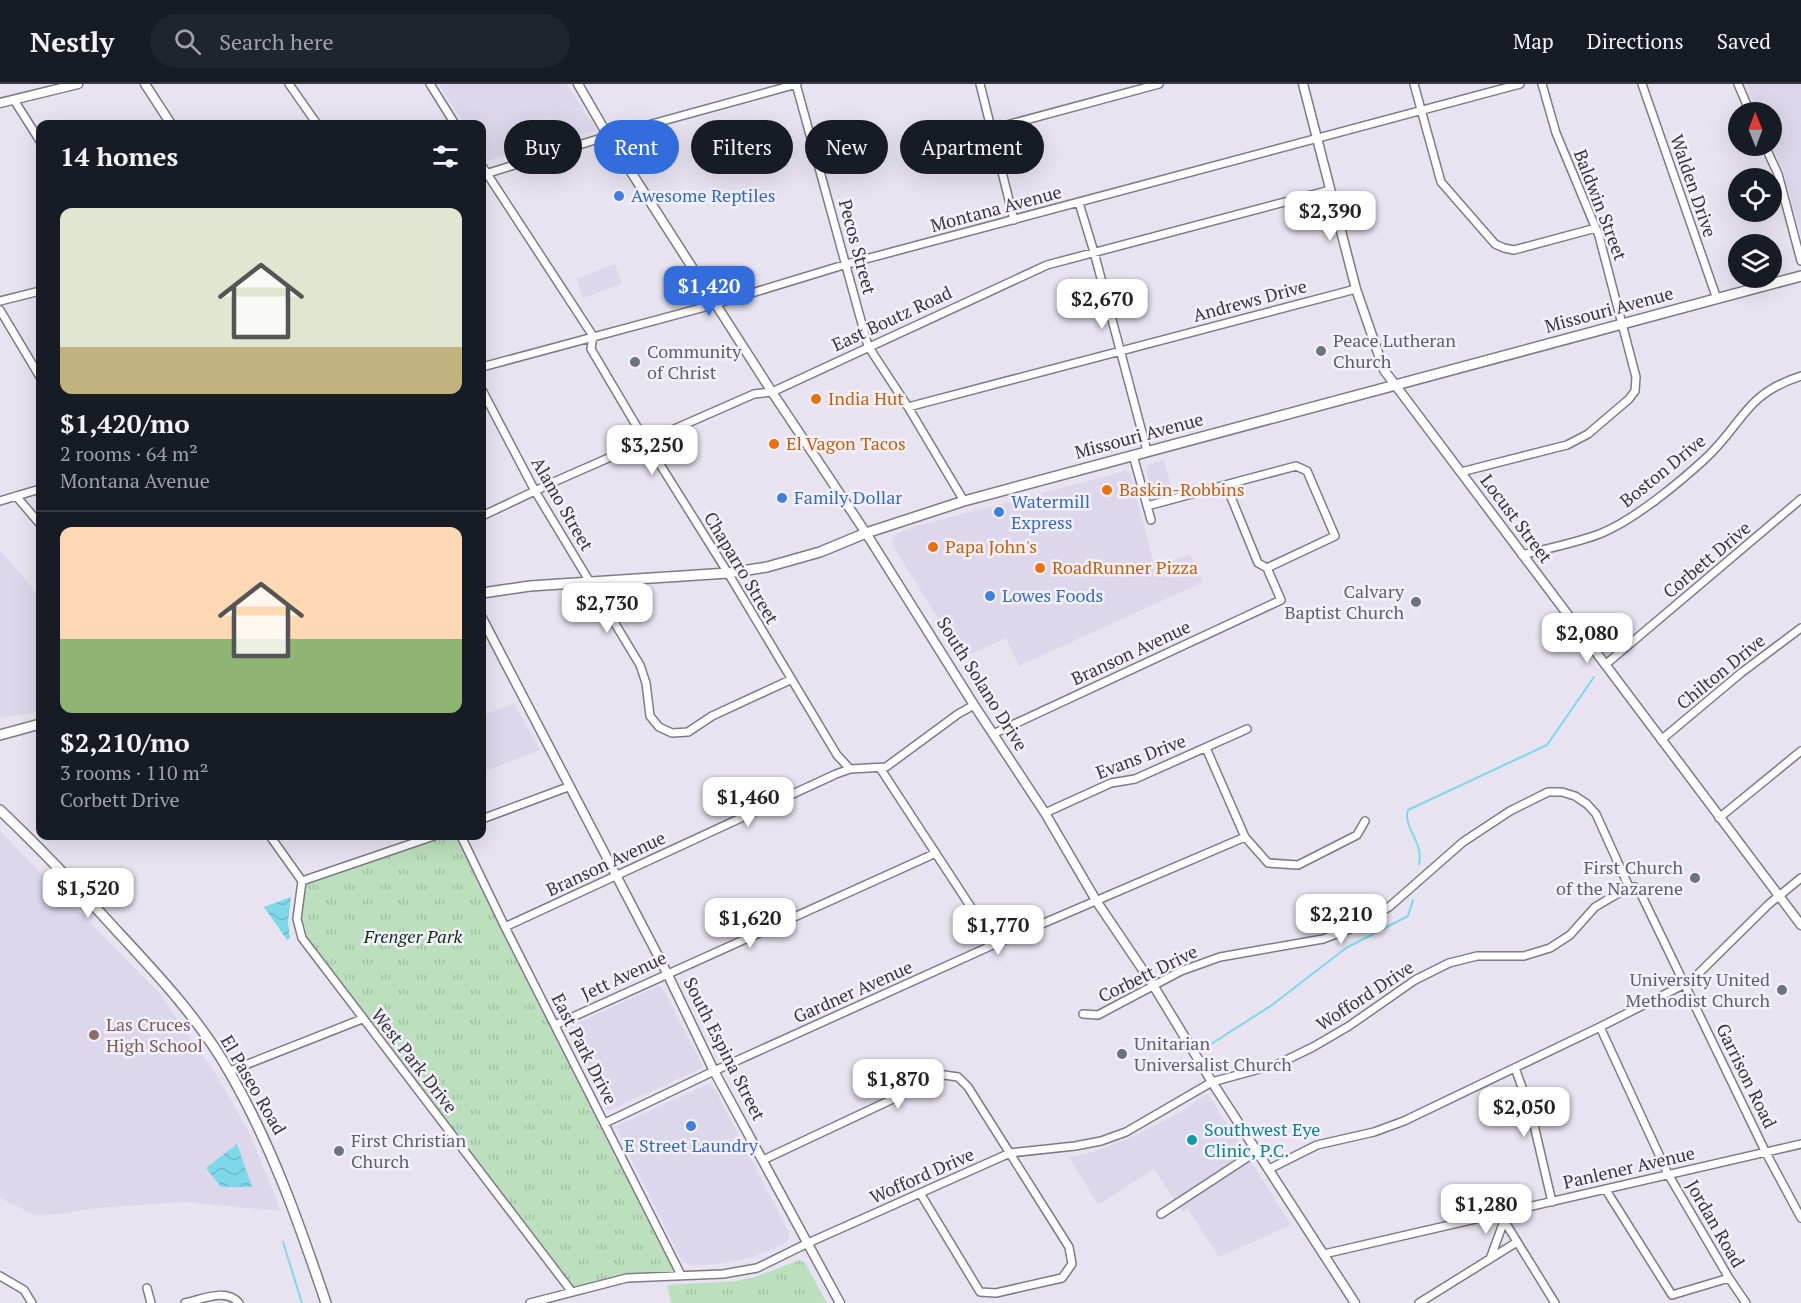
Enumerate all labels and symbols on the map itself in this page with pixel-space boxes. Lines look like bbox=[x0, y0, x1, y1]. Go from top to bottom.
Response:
north arrow bbox=[1728, 102, 1782, 156]
street label: Walden Drive bbox=[1665, 131, 1723, 240]
street label: Baldwin Street bbox=[1569, 146, 1633, 264]
street label: Montana Avenue bbox=[928, 179, 1064, 237]
place label: Awesome Reptiles bbox=[631, 183, 776, 207]
marker: Awesome Reptiles bbox=[612, 189, 626, 203]
pin: $2,390 bbox=[1281, 191, 1379, 242]
street label: Pecos Street bbox=[834, 197, 882, 297]
pin: $1,420 bbox=[660, 266, 758, 317]
street label: Andrews Drive bbox=[1190, 273, 1309, 327]
pin: $2,670 bbox=[1053, 279, 1151, 330]
street label: East Boutz Road bbox=[828, 280, 955, 356]
street label: Missouri Avenue bbox=[1542, 280, 1676, 338]
place label: Peace Lutheran Church bbox=[1333, 328, 1456, 373]
place label: Community of Christ bbox=[647, 339, 742, 384]
marker: Peace Lutheran Church bbox=[1314, 344, 1328, 358]
marker: Community of Christ bbox=[628, 355, 642, 369]
place label: India Hut bbox=[828, 386, 904, 410]
marker: India Hut bbox=[809, 392, 823, 406]
street label: Missouri Avenue bbox=[1072, 406, 1206, 464]
pin: $3,250 bbox=[603, 425, 701, 476]
street label: Boston Drive bbox=[1615, 428, 1710, 512]
place label: El Vagon Tacos bbox=[786, 431, 906, 455]
marker: El Vagon Tacos bbox=[767, 437, 781, 451]
street label: Alamo Street bbox=[526, 452, 600, 555]
street label: Locust Street bbox=[1475, 469, 1558, 568]
place label: Baskin-Robbins bbox=[1119, 477, 1245, 501]
marker: Baskin-Robbins bbox=[1100, 483, 1114, 497]
place label: Family Dollar bbox=[794, 485, 902, 509]
place label: Watermill Express bbox=[1011, 489, 1090, 534]
marker: Family Dollar bbox=[775, 491, 789, 505]
marker: Watermill Express bbox=[992, 505, 1006, 519]
street label: Chaparro Street bbox=[699, 507, 785, 628]
street label: Corbett Drive bbox=[1657, 515, 1755, 603]
place label: Papa John's bbox=[945, 534, 1037, 558]
marker: Papa John's bbox=[926, 540, 940, 554]
place label: RoadRunner Pizza bbox=[1052, 555, 1198, 579]
marker: RoadRunner Pizza bbox=[1033, 561, 1047, 575]
place label: Calvary Baptist Church bbox=[1285, 579, 1405, 624]
pin: $2,730 bbox=[558, 583, 656, 634]
place label: Lowes Foods bbox=[1002, 583, 1103, 607]
marker: Lowes Foods bbox=[983, 589, 997, 603]
marker: Calvary Baptist Church bbox=[1409, 595, 1423, 609]
street label: South Solano Drive bbox=[932, 612, 1034, 755]
pin: $2,080 bbox=[1538, 613, 1636, 664]
street label: Branson Avenue bbox=[1067, 614, 1194, 690]
street label: Chilton Drive bbox=[1671, 628, 1770, 714]
street label: Evans Drive bbox=[1092, 728, 1189, 784]
pin: $1,460 bbox=[699, 777, 797, 828]
street label: Branson Avenue bbox=[542, 825, 669, 901]
place label: First Church of the Nazarene bbox=[1556, 855, 1683, 900]
pin: $1,520 bbox=[39, 868, 137, 919]
marker: First Church of the Nazarene bbox=[1688, 871, 1702, 885]
pin: $2,210 bbox=[1292, 894, 1390, 945]
pin: $1,620 bbox=[701, 898, 799, 949]
pin: $1,770 bbox=[949, 905, 1047, 956]
park label: Frenger Park bbox=[363, 924, 463, 948]
street label: Corbett Drive bbox=[1094, 939, 1201, 1007]
street label: Jett Avenue bbox=[577, 945, 670, 1005]
street label: Gardner Avenue bbox=[789, 954, 916, 1028]
street label: Wofford Drive bbox=[1311, 955, 1418, 1036]
place label: University United Methodist Church bbox=[1626, 967, 1770, 1012]
street label: South Espina Street bbox=[678, 973, 772, 1124]
marker: University United Methodist Church bbox=[1775, 983, 1789, 997]
street label: East Park Drive bbox=[547, 989, 623, 1108]
street label: West Park Drive bbox=[366, 1003, 463, 1118]
place label: Las Cruces High School bbox=[106, 1012, 203, 1057]
street label: Garrison Road bbox=[1711, 1019, 1783, 1132]
marker: Las Cruces High School bbox=[87, 1028, 101, 1042]
street label: El Paseo Road bbox=[216, 1030, 292, 1139]
place label: Unitarian Universalist Church bbox=[1134, 1031, 1292, 1076]
marker: Unitarian Universalist Church bbox=[1115, 1047, 1129, 1061]
pin: $1,870 bbox=[849, 1059, 947, 1110]
pin: $2,050 bbox=[1475, 1087, 1573, 1138]
place label: Southwest Eye Clinic, P.C. bbox=[1204, 1117, 1320, 1162]
marker: E Street Laundry bbox=[684, 1119, 698, 1133]
place label: First Christian Church bbox=[351, 1128, 466, 1173]
place label: E Street Laundry bbox=[624, 1133, 759, 1157]
marker: Southwest Eye Clinic, P.C. bbox=[1185, 1133, 1199, 1147]
street label: Panlener Avenue bbox=[1561, 1140, 1697, 1194]
street label: Wofford Drive bbox=[866, 1141, 978, 1209]
marker: First Christian Church bbox=[332, 1144, 346, 1158]
street label: Jordan Road bbox=[1681, 1175, 1751, 1272]
pin: $1,280 bbox=[1437, 1184, 1535, 1235]

